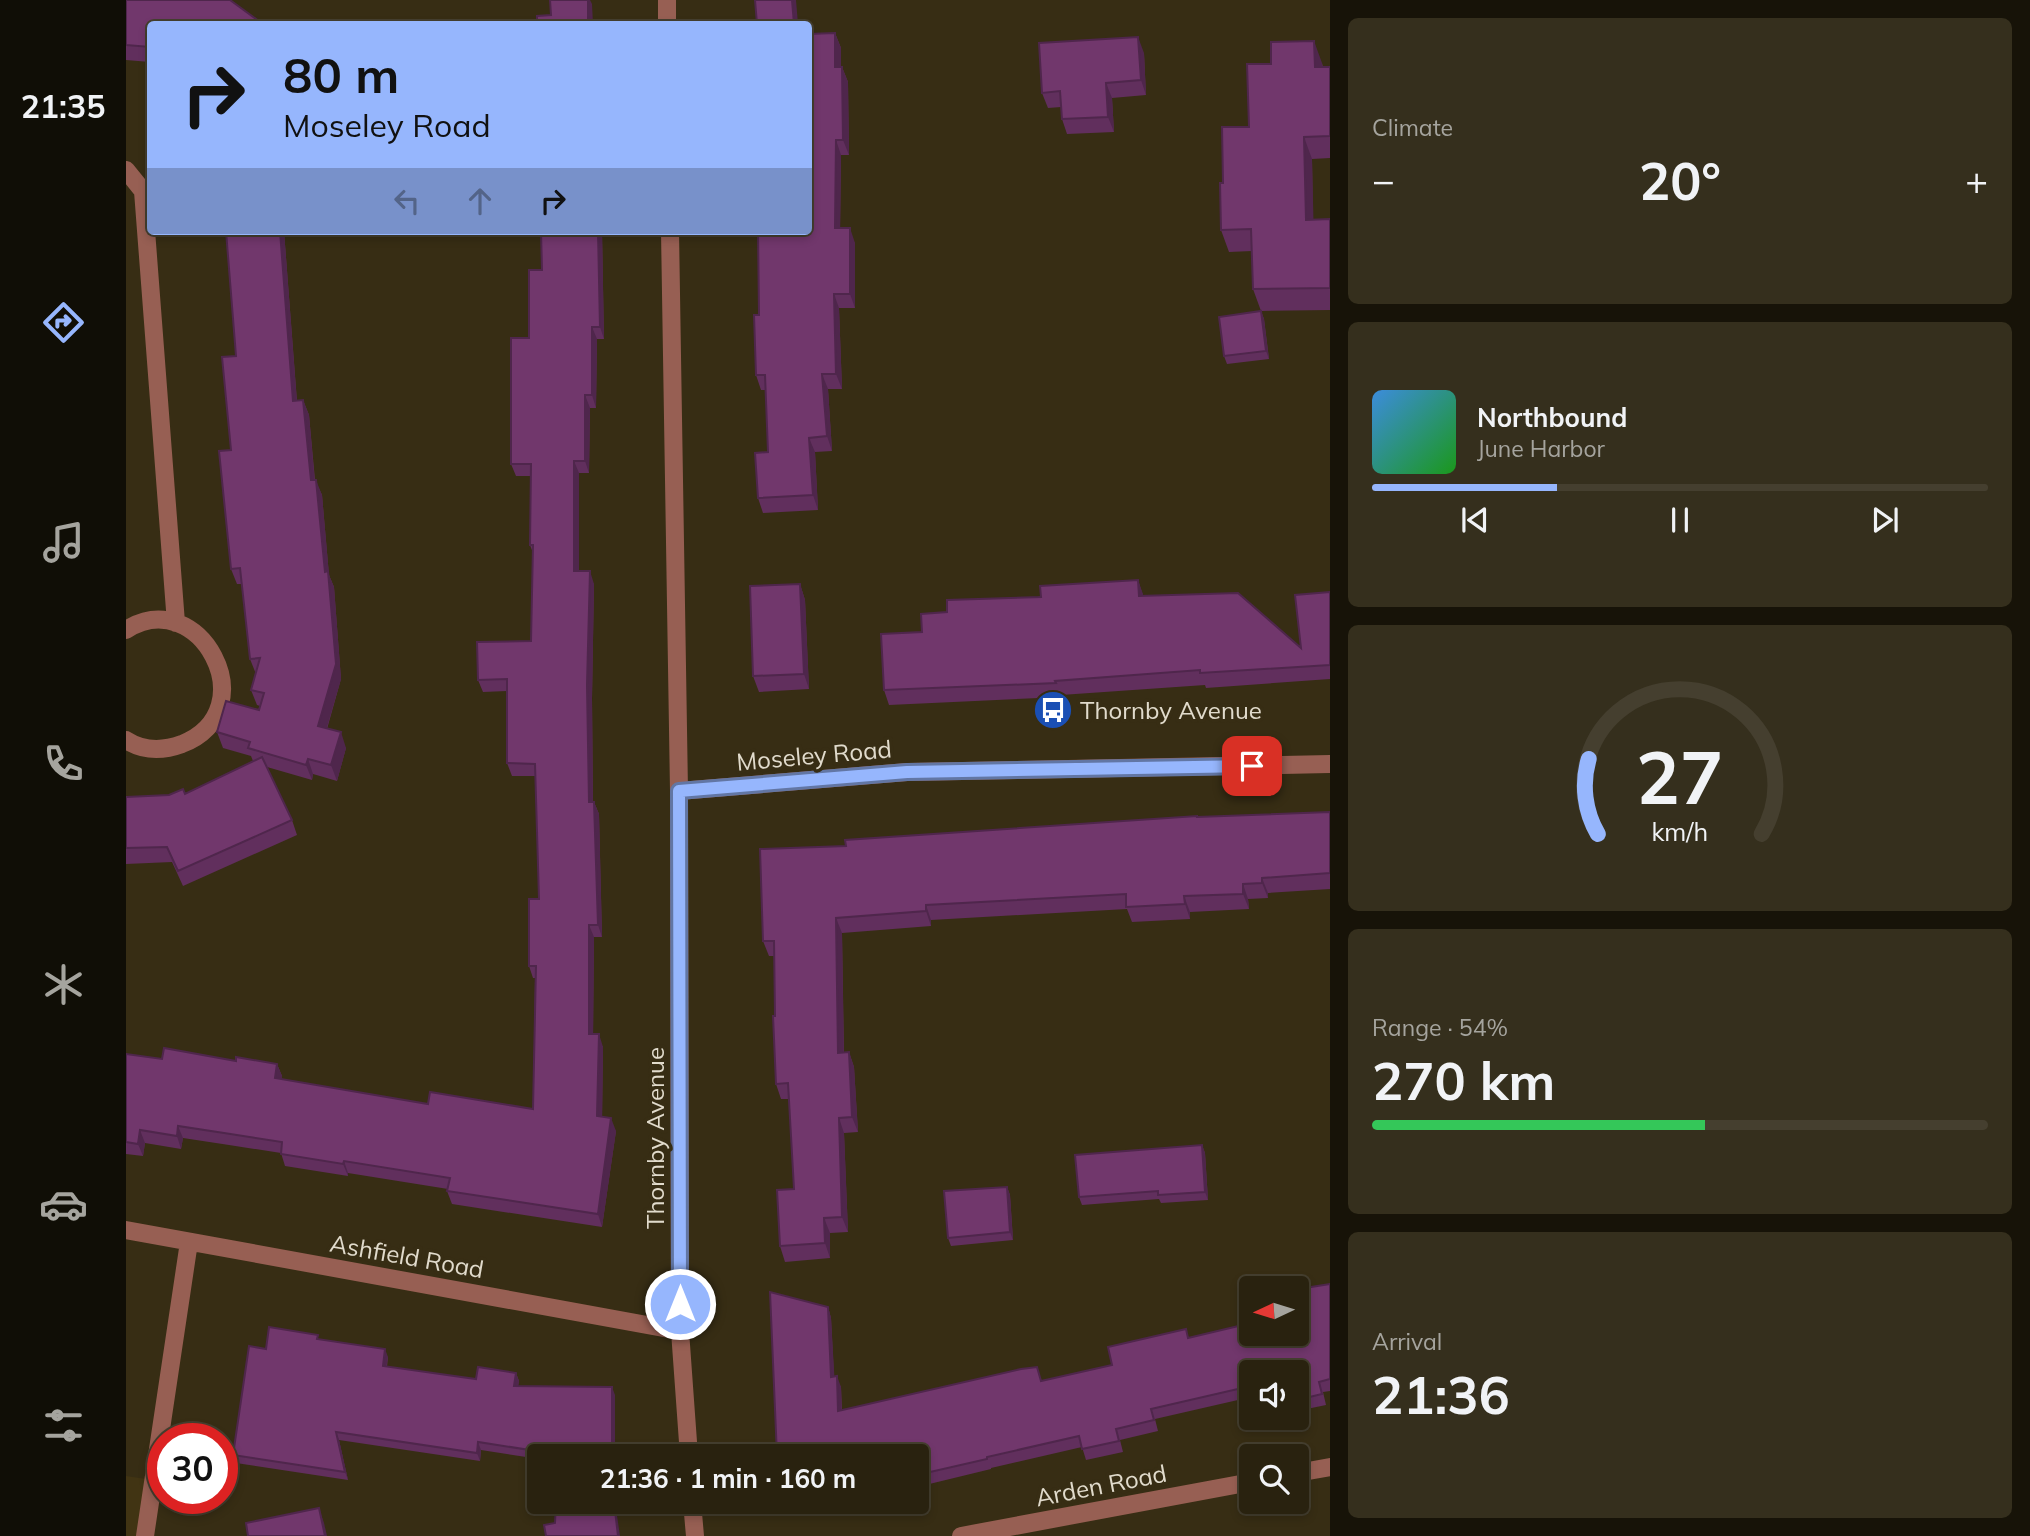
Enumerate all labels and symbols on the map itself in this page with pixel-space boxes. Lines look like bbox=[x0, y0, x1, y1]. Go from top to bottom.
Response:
bus stop icon: Thornby Avenue bbox=[1032, 689, 1074, 731]
place label: Thornby Avenue bbox=[1080, 695, 1262, 725]
street label: Moseley Road bbox=[735, 733, 893, 777]
pin bbox=[1222, 736, 1282, 796]
street label: Thornby Avenue bbox=[640, 1047, 670, 1229]
street label: Ashfield Road bbox=[328, 1228, 486, 1284]
position arrow bbox=[643, 1267, 717, 1341]
north arrow bbox=[1239, 1276, 1309, 1346]
speed limit sign: 30 bbox=[147, 1423, 238, 1514]
street label: Arden Road bbox=[1033, 1458, 1169, 1512]

